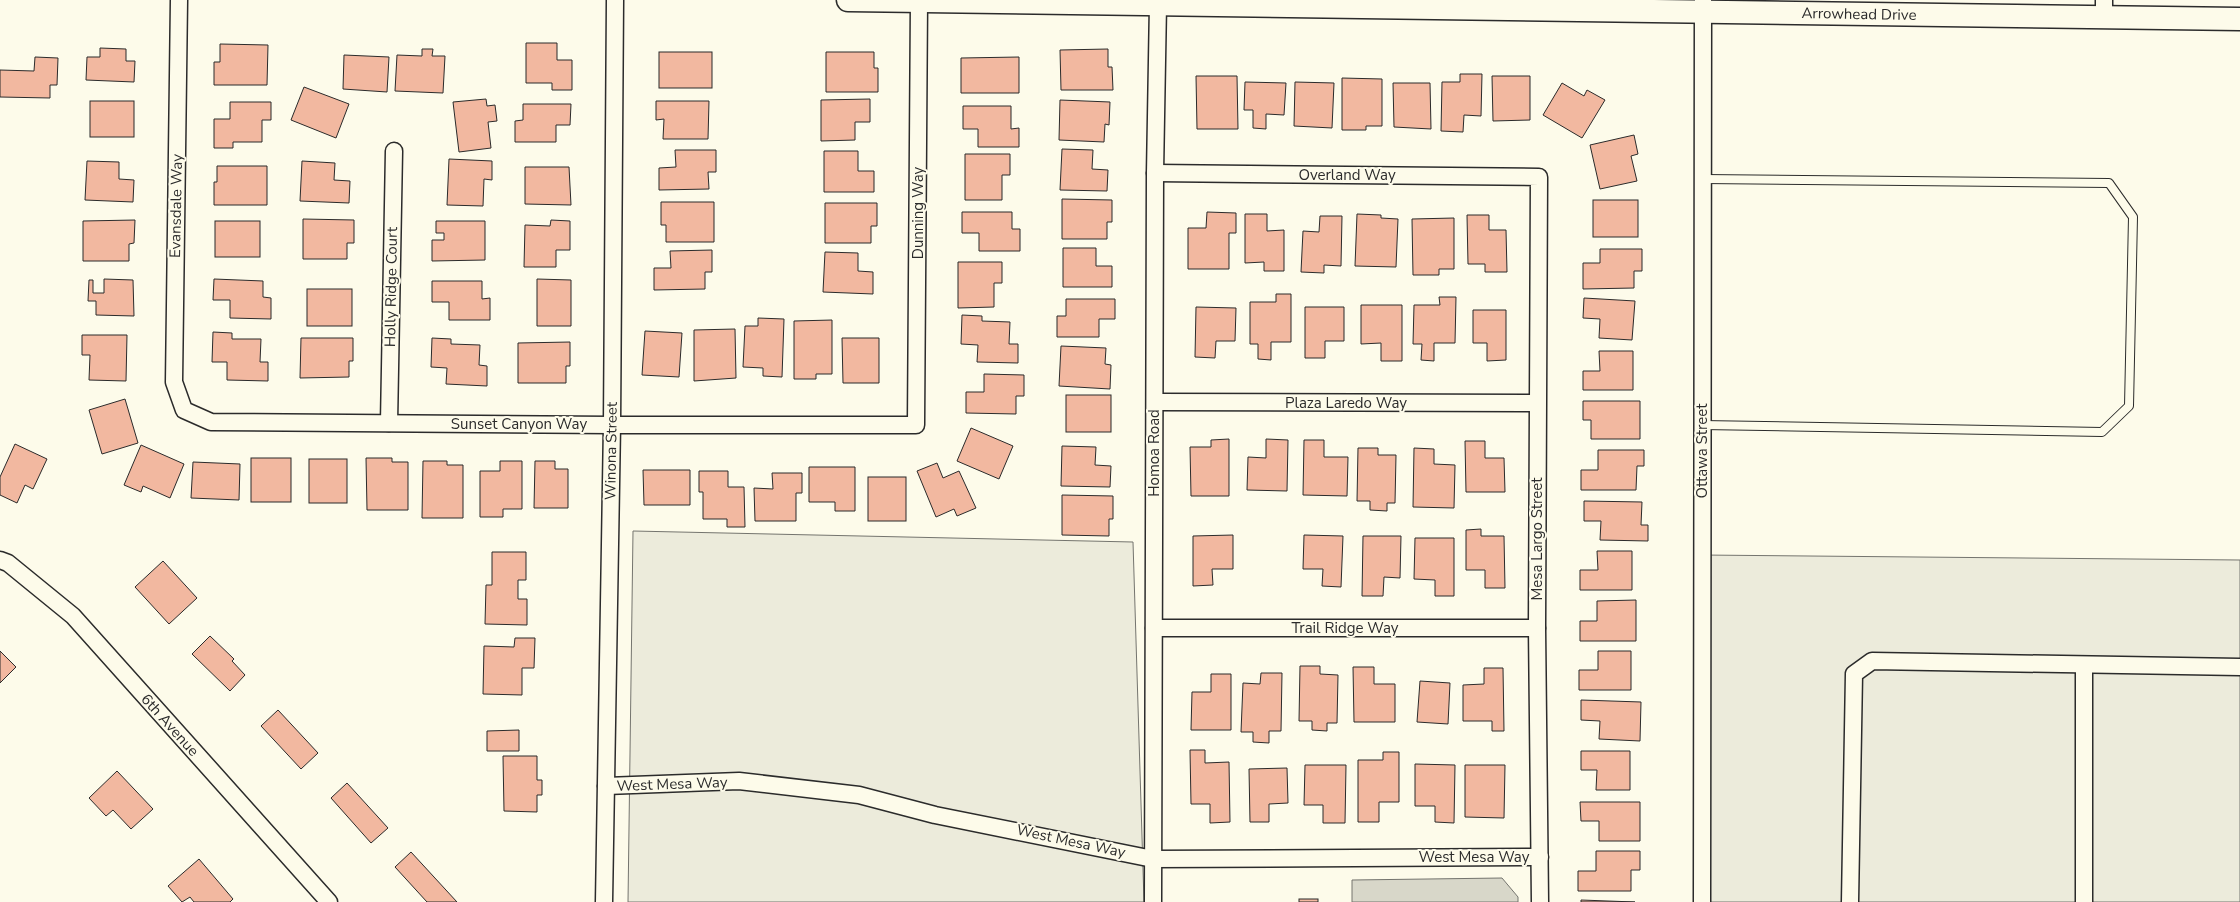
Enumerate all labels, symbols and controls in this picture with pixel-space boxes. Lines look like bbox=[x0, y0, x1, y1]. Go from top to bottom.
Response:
street label: Arrowhead Drive bbox=[1801, 3, 1917, 25]
street label: Evansdale Way bbox=[165, 154, 187, 258]
street label: Overland Way bbox=[1298, 165, 1396, 185]
street label: Dunning Way bbox=[908, 166, 928, 259]
street label: Holly Ridge Court bbox=[380, 226, 402, 347]
street label: Plaza Laredo Way bbox=[1285, 393, 1407, 413]
street label: Winona Street bbox=[600, 401, 622, 500]
street label: Ottawa Street bbox=[1692, 403, 1712, 498]
street label: Homoa Road bbox=[1144, 409, 1164, 497]
street label: Sunset Canyon Way bbox=[451, 414, 587, 434]
street label: Mesa Largo Street bbox=[1527, 477, 1547, 601]
street label: Trail Ridge Way bbox=[1291, 618, 1399, 638]
street label: 6th Avenue bbox=[137, 689, 203, 761]
street label: West Mesa Way bbox=[616, 772, 728, 796]
street label: West Mesa Way bbox=[1015, 820, 1128, 862]
street label: West Mesa Way bbox=[1419, 847, 1530, 867]

